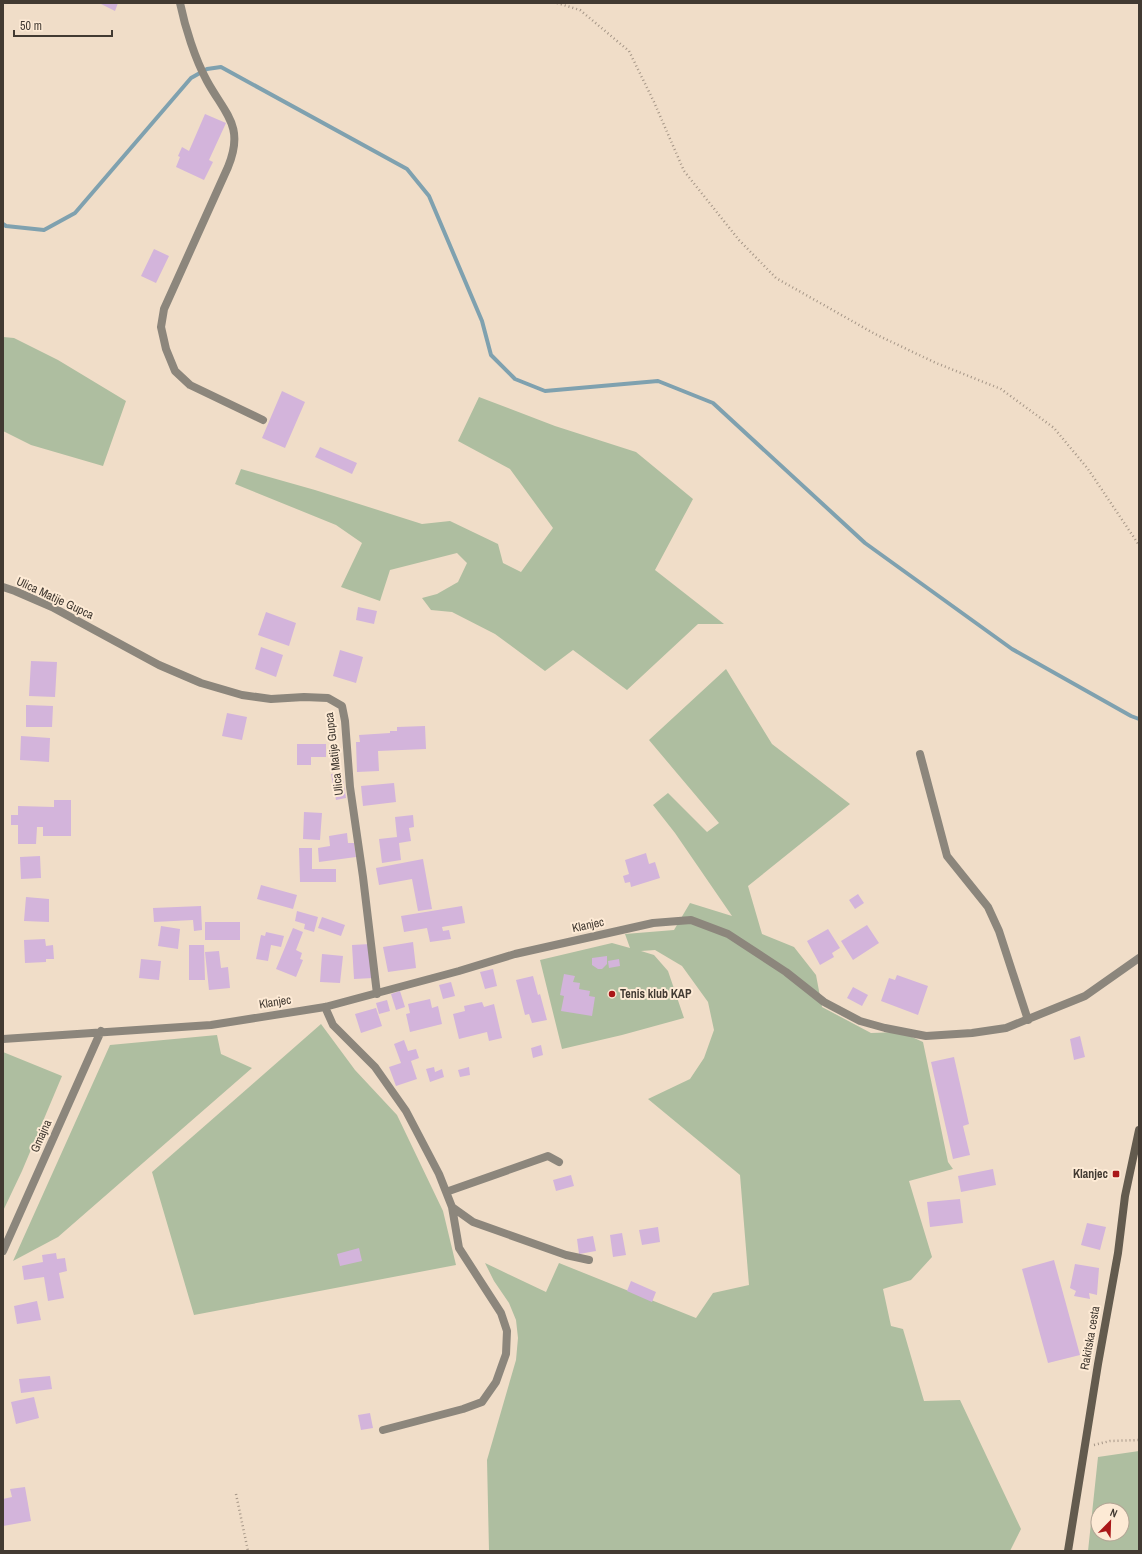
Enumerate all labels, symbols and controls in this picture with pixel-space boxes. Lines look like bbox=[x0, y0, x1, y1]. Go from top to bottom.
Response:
scale bar bbox=[14, 12, 112, 38]
text: 50 m bbox=[20, 18, 42, 34]
street label: Ulica Matije Gupca bbox=[14, 573, 97, 623]
street label: Ulica Matije Gupca bbox=[321, 711, 347, 797]
street label: Klanjec bbox=[571, 914, 606, 936]
place label: Tenis klub KAP bbox=[620, 986, 692, 1002]
marker: Tenis klub KAP bbox=[607, 989, 617, 999]
street label: Klanjec bbox=[258, 992, 292, 1012]
street label: Gmajna bbox=[27, 1117, 56, 1155]
place label: Klanjec bbox=[1073, 1166, 1109, 1182]
marker: Klanjec bbox=[1111, 1169, 1121, 1179]
street label: Rakitska cesta bbox=[1077, 1304, 1104, 1371]
north arrow bbox=[1090, 1502, 1130, 1542]
text: N bbox=[1108, 1505, 1120, 1521]

